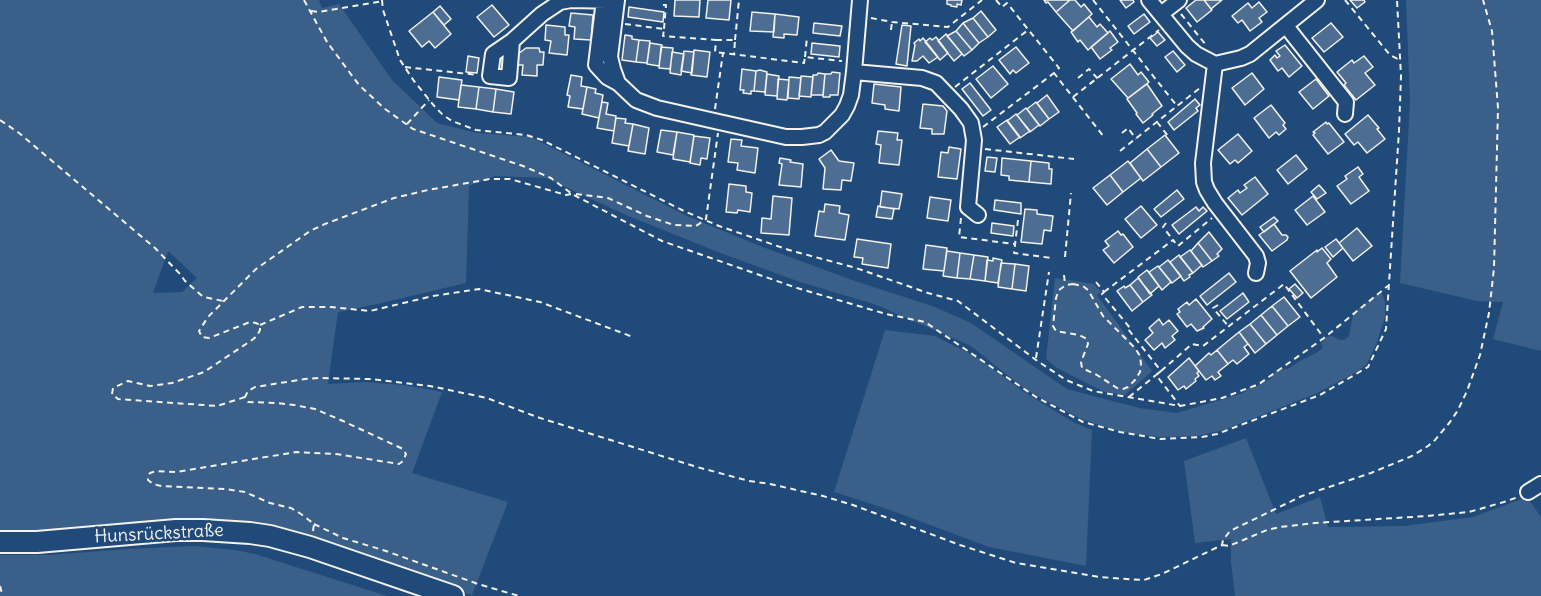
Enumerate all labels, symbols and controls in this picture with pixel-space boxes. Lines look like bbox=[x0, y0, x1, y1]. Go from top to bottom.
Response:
street label: Hunsrückstraße bbox=[94, 520, 224, 548]

